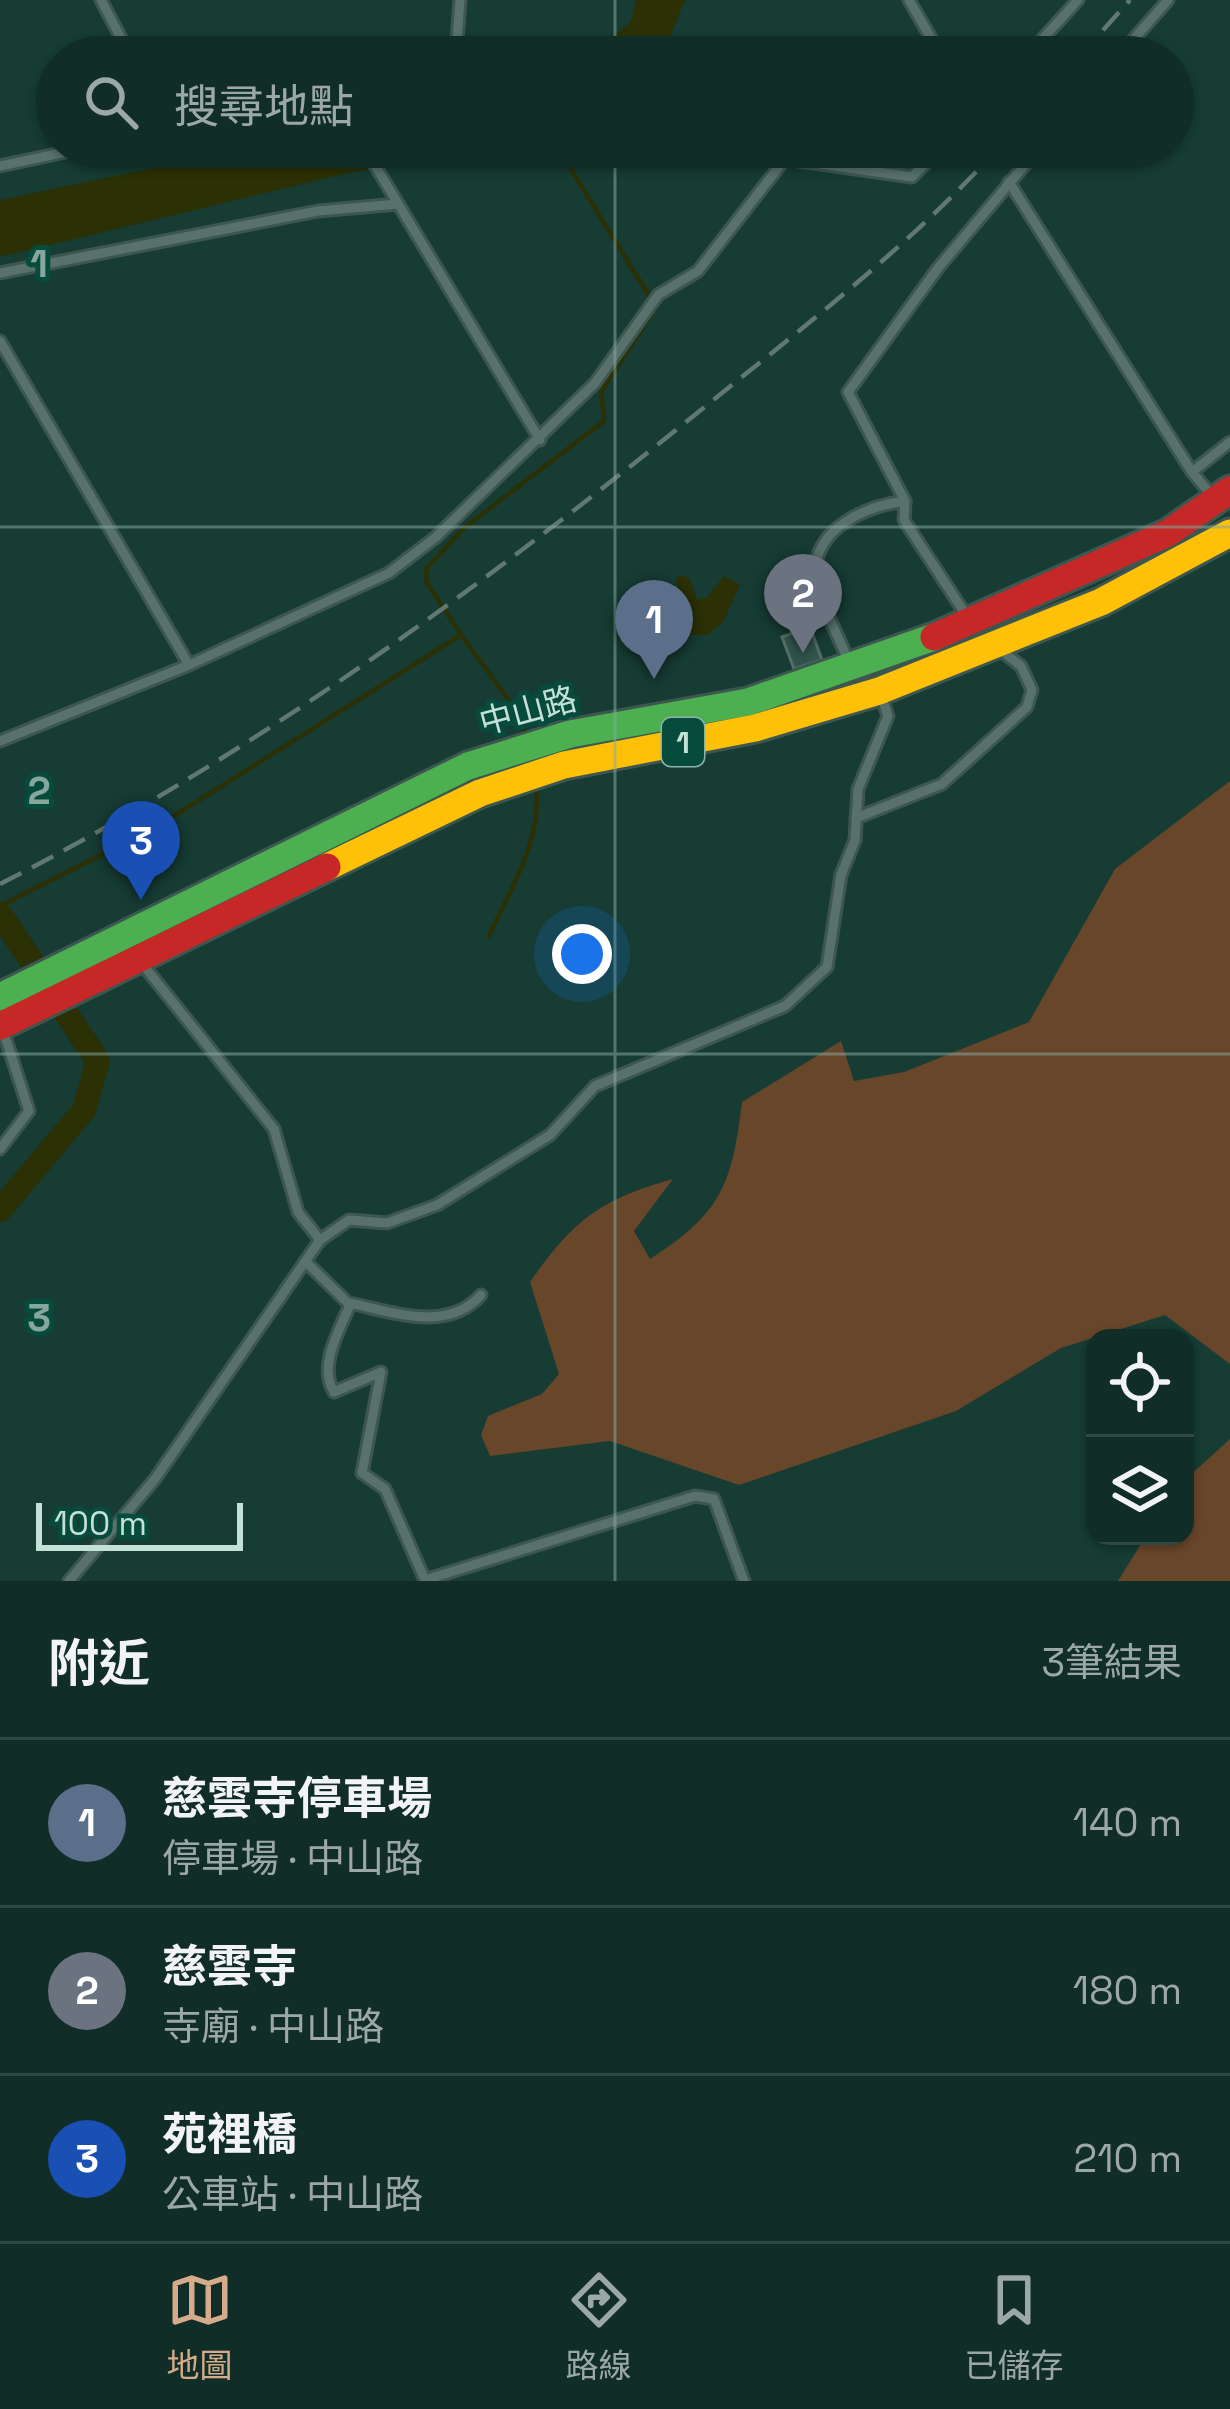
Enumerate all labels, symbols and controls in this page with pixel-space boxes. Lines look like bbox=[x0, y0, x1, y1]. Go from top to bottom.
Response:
search box bbox=[36, 36, 1194, 168]
icon: search bbox=[78, 69, 144, 135]
text: 搜尋地點 bbox=[174, 78, 354, 135]
text: 1 bbox=[30, 239, 48, 288]
pin: 2 bbox=[764, 554, 842, 653]
pin: 1 bbox=[615, 580, 693, 679]
street label: 中山路 bbox=[475, 678, 581, 744]
road number: 1 bbox=[662, 718, 704, 766]
text: 2 bbox=[27, 766, 51, 815]
pin: 3 bbox=[102, 801, 180, 900]
your location bbox=[552, 924, 612, 984]
text: 3 bbox=[27, 1293, 51, 1342]
map controls bbox=[1086, 1329, 1194, 1545]
button: locate bbox=[1086, 1329, 1194, 1437]
button: layers bbox=[1086, 1437, 1194, 1545]
scale bar bbox=[36, 1497, 243, 1550]
text: 100 m bbox=[54, 1503, 147, 1545]
text: 附近 bbox=[48, 1631, 150, 1696]
text: 3筆結果 bbox=[1041, 1638, 1182, 1687]
text: 慈雲寺停車場 bbox=[162, 1770, 432, 1827]
text: 1 bbox=[78, 1798, 96, 1847]
text: 140 m bbox=[1073, 1798, 1182, 1847]
text: 停車場 · 中山路 bbox=[162, 1834, 423, 1883]
text: 慈雲寺 bbox=[162, 1938, 297, 1995]
text: 2 bbox=[75, 1966, 99, 2015]
text: 180 m bbox=[1073, 1966, 1182, 2015]
text: 寺廟 · 中山路 bbox=[162, 2002, 384, 2051]
text: 苑裡橋 bbox=[162, 2106, 297, 2163]
text: 3 bbox=[75, 2134, 99, 2183]
text: 210 m bbox=[1074, 2134, 1182, 2183]
text: 公車站 · 中山路 bbox=[162, 2170, 423, 2219]
tab: 地圖 bbox=[167, 2267, 233, 2387]
tab: 路線 bbox=[566, 2267, 632, 2387]
tab: 已儲存 bbox=[965, 2267, 1064, 2387]

